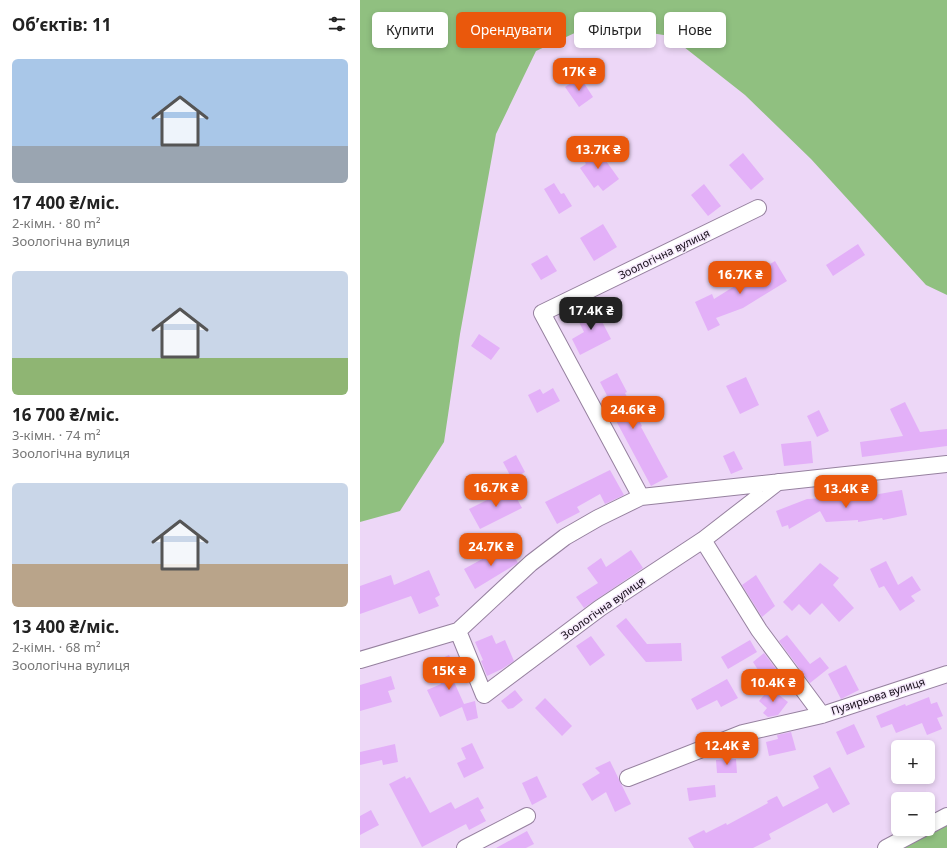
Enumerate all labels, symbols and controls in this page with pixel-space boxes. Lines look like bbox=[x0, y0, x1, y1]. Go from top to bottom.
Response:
chip: Купити bbox=[372, 12, 448, 48]
chip: Орендувати bbox=[456, 12, 566, 48]
chip: Фільтри bbox=[574, 12, 656, 48]
chip: Нове bbox=[664, 12, 726, 48]
text: Об’єктів: 11 bbox=[12, 13, 111, 36]
icon: filters bbox=[326, 13, 348, 35]
pin: 17K ₴ bbox=[551, 58, 607, 92]
text: 17K ₴ bbox=[562, 62, 596, 80]
icon: home bbox=[144, 85, 216, 157]
pin: 13.7K ₴ bbox=[561, 136, 635, 170]
text: 13.7K ₴ bbox=[575, 140, 621, 158]
text: 17 400 ₴/міс. bbox=[12, 191, 119, 214]
text: 2-кімн. · 80 m² bbox=[12, 214, 101, 232]
street label: Зоологічна вулиця bbox=[616, 225, 712, 282]
text: Зоологічна вулиця bbox=[12, 232, 130, 250]
pin: 16.7K ₴ bbox=[703, 261, 777, 295]
text: 16.7K ₴ bbox=[717, 265, 763, 283]
icon: home bbox=[144, 297, 216, 369]
pin: 17.4K ₴ bbox=[554, 297, 628, 331]
text: 17.4K ₴ bbox=[568, 301, 614, 319]
pin: 24.6K ₴ bbox=[596, 396, 670, 430]
text: 24.6K ₴ bbox=[610, 400, 656, 418]
text: 16 700 ₴/міс. bbox=[12, 403, 119, 426]
text: 3-кімн. · 74 m² bbox=[12, 426, 101, 444]
text: Зоологічна вулиця bbox=[12, 444, 130, 462]
pin: 16.7K ₴ bbox=[459, 474, 533, 508]
pin: 13.4K ₴ bbox=[809, 475, 883, 509]
text: 16.7K ₴ bbox=[473, 478, 519, 496]
text: 13.4K ₴ bbox=[823, 479, 869, 497]
icon: home bbox=[144, 509, 216, 581]
pin: 24.7K ₴ bbox=[454, 533, 528, 567]
text: 24.7K ₴ bbox=[468, 537, 514, 555]
street label: Зоологічна вулиця bbox=[558, 573, 648, 642]
text: 13 400 ₴/міс. bbox=[12, 615, 119, 638]
text: 2-кімн. · 68 m² bbox=[12, 638, 101, 656]
text: Зоологічна вулиця bbox=[12, 656, 130, 674]
pin: 15K ₴ bbox=[421, 657, 477, 691]
text: 15K ₴ bbox=[432, 661, 466, 679]
pin: 10.4K ₴ bbox=[736, 669, 810, 703]
text: 10.4K ₴ bbox=[750, 673, 796, 691]
street label: Пузирьова вулиця bbox=[829, 673, 927, 718]
pin: 12.4K ₴ bbox=[690, 732, 764, 766]
text: 12.4K ₴ bbox=[704, 736, 750, 754]
map controls bbox=[891, 740, 935, 836]
button: + bbox=[891, 740, 935, 784]
button: − bbox=[891, 792, 935, 836]

